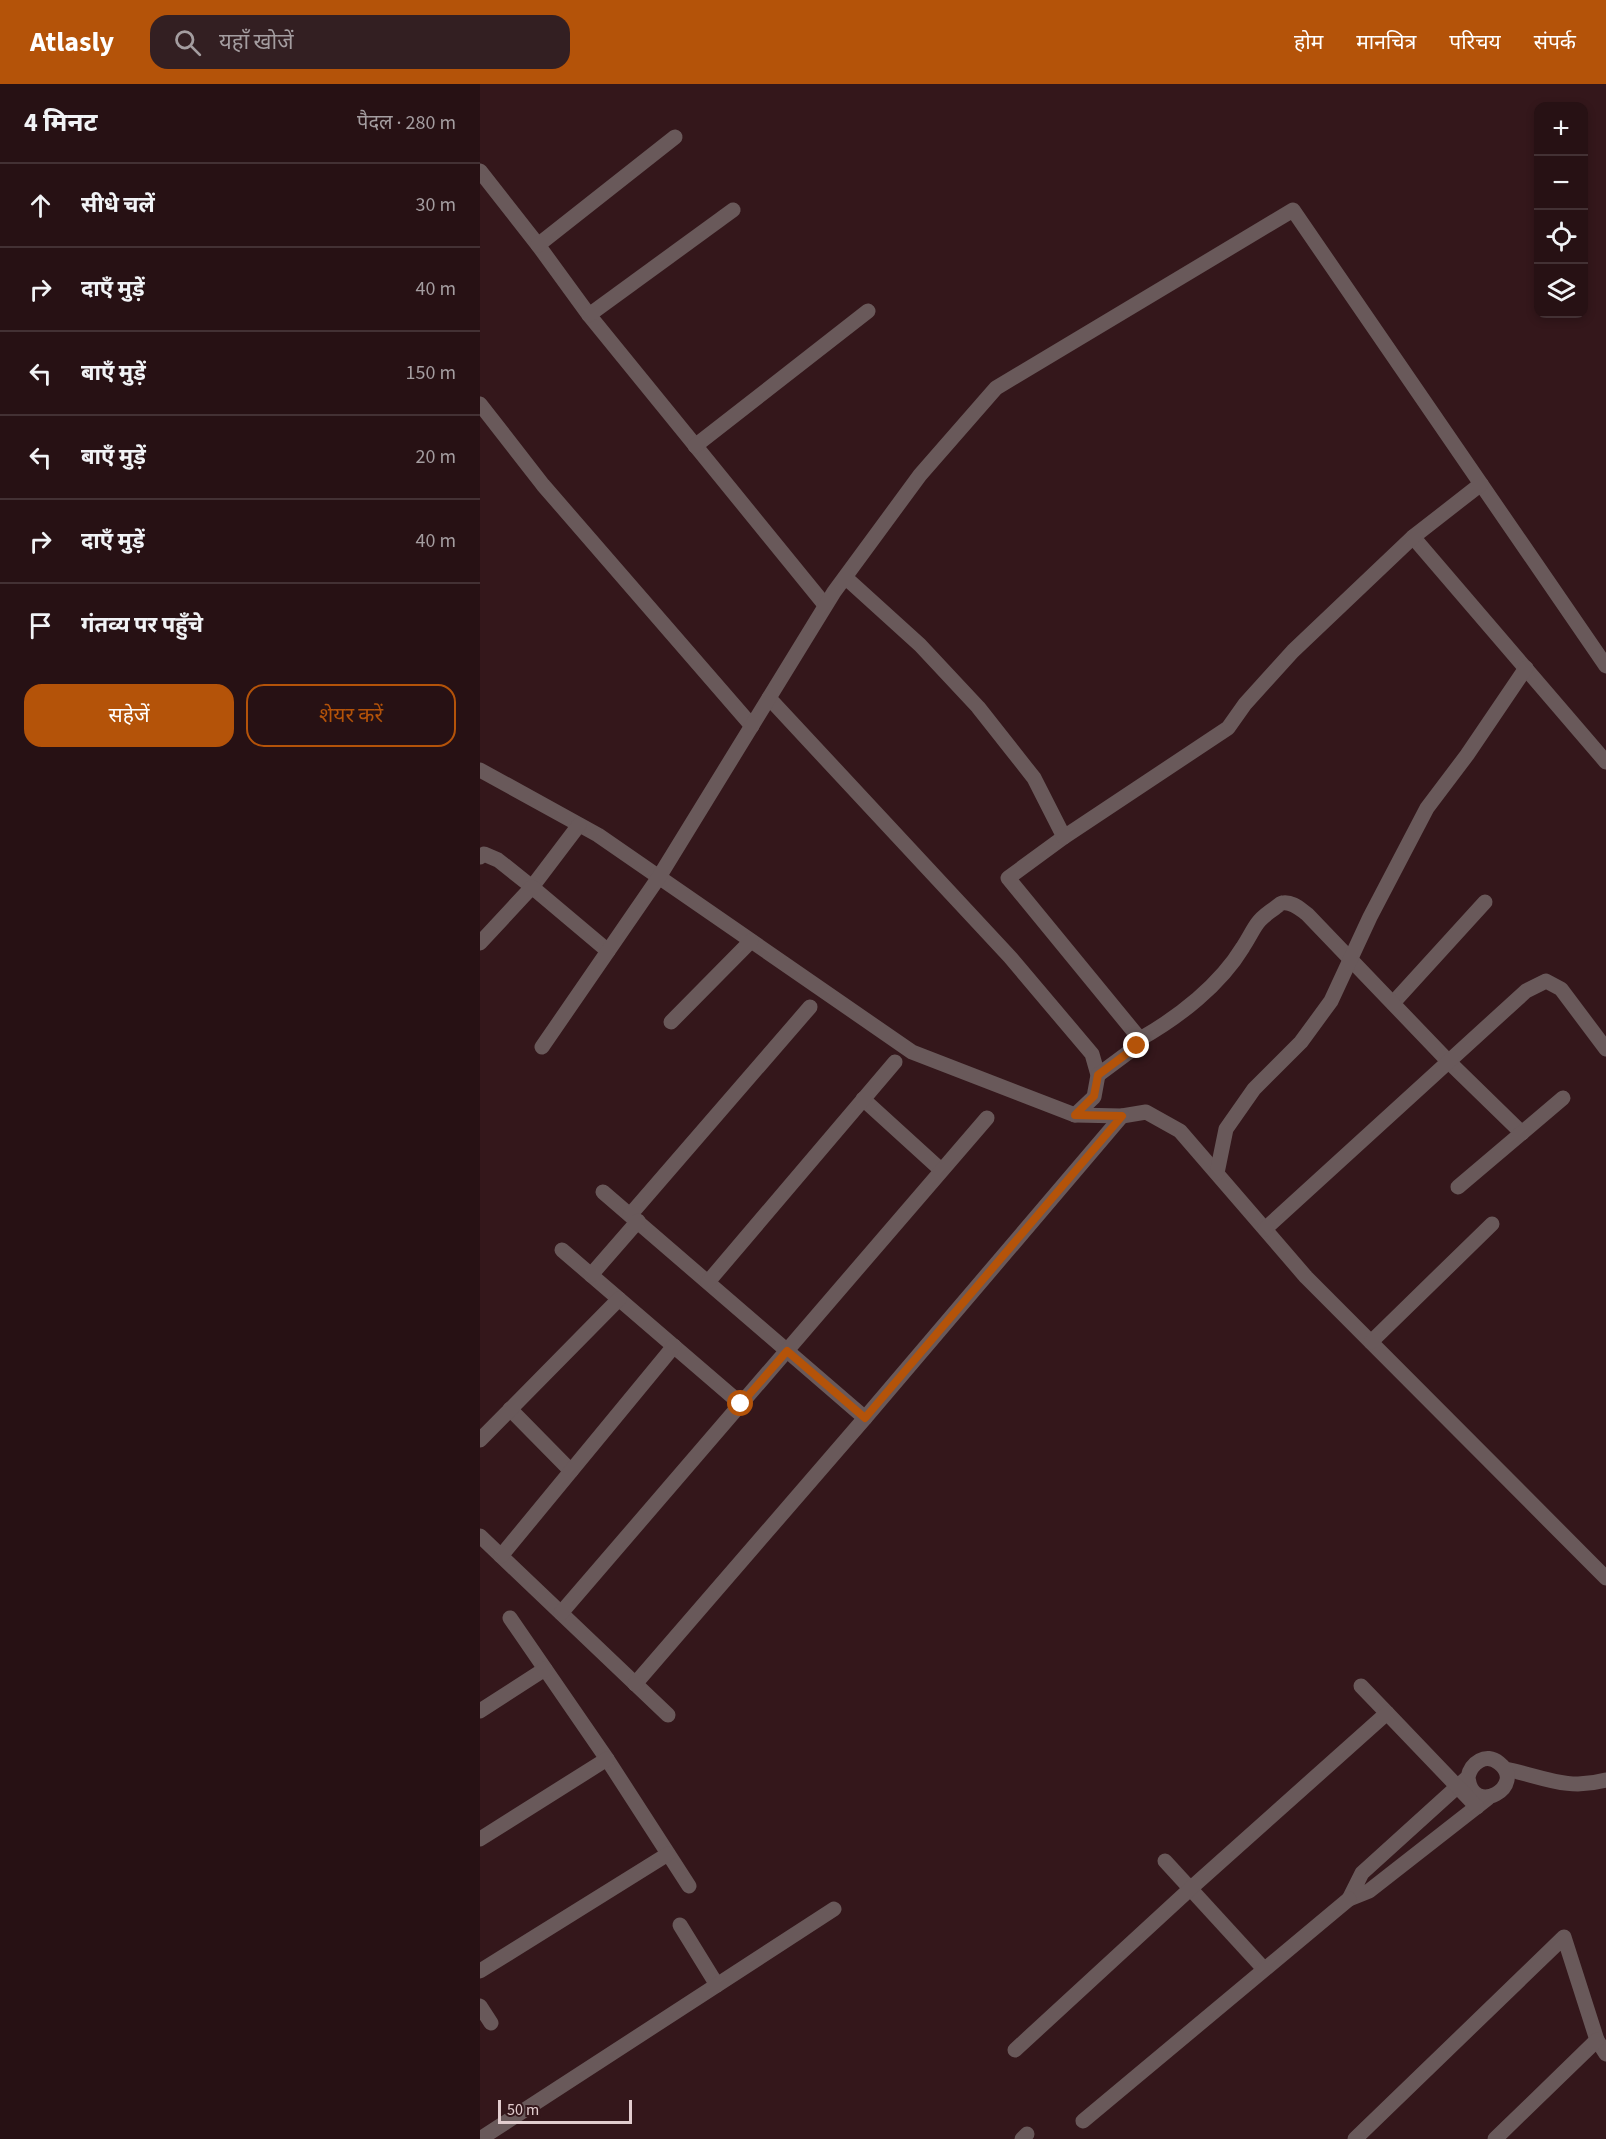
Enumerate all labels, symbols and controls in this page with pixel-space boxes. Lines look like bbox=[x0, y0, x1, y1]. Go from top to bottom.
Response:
search box bbox=[150, 15, 570, 69]
text: Atlasly bbox=[30, 22, 114, 62]
icon: search bbox=[171, 26, 204, 59]
text: यहाँ खोजें bbox=[219, 26, 294, 58]
text: होम bbox=[1294, 27, 1323, 57]
text: मानचित्र bbox=[1356, 27, 1416, 57]
text: परिचय bbox=[1449, 27, 1501, 57]
text: संपर्क bbox=[1534, 27, 1576, 57]
map controls bbox=[1534, 102, 1588, 318]
button: + bbox=[1534, 102, 1588, 156]
text: 4 मिनट bbox=[24, 104, 98, 141]
text: पैदल · 280 m bbox=[357, 109, 456, 137]
button: − bbox=[1534, 156, 1588, 210]
icon: ahead bbox=[24, 189, 57, 222]
text: सीधे चलें bbox=[81, 189, 155, 221]
text: 30 m bbox=[416, 191, 456, 219]
button: locate bbox=[1534, 210, 1588, 264]
button: layers bbox=[1534, 264, 1588, 318]
icon: right bbox=[24, 273, 57, 306]
text: दाएँ मुड़ें bbox=[81, 273, 144, 305]
text: 40 m bbox=[416, 275, 456, 303]
icon: left bbox=[24, 357, 57, 390]
text: बाएँ मुड़ें bbox=[81, 357, 146, 389]
text: 150 m bbox=[406, 359, 456, 387]
icon: left bbox=[24, 441, 57, 474]
text: बाएँ मुड़ें bbox=[81, 441, 146, 473]
text: 20 m bbox=[416, 443, 456, 471]
icon: right bbox=[24, 525, 57, 558]
text: दाएँ मुड़ें bbox=[81, 525, 144, 557]
text: 40 m bbox=[416, 527, 456, 555]
icon: arrive bbox=[24, 609, 57, 642]
text: गंतव्य पर पहुँचे bbox=[81, 609, 203, 641]
button: सहेजें bbox=[24, 684, 234, 747]
button: शेयर करें bbox=[246, 684, 456, 747]
route end bbox=[1123, 1032, 1149, 1058]
route start bbox=[727, 1390, 753, 1416]
scale bar bbox=[498, 2097, 632, 2124]
text: 50 m bbox=[507, 2099, 539, 2121]

